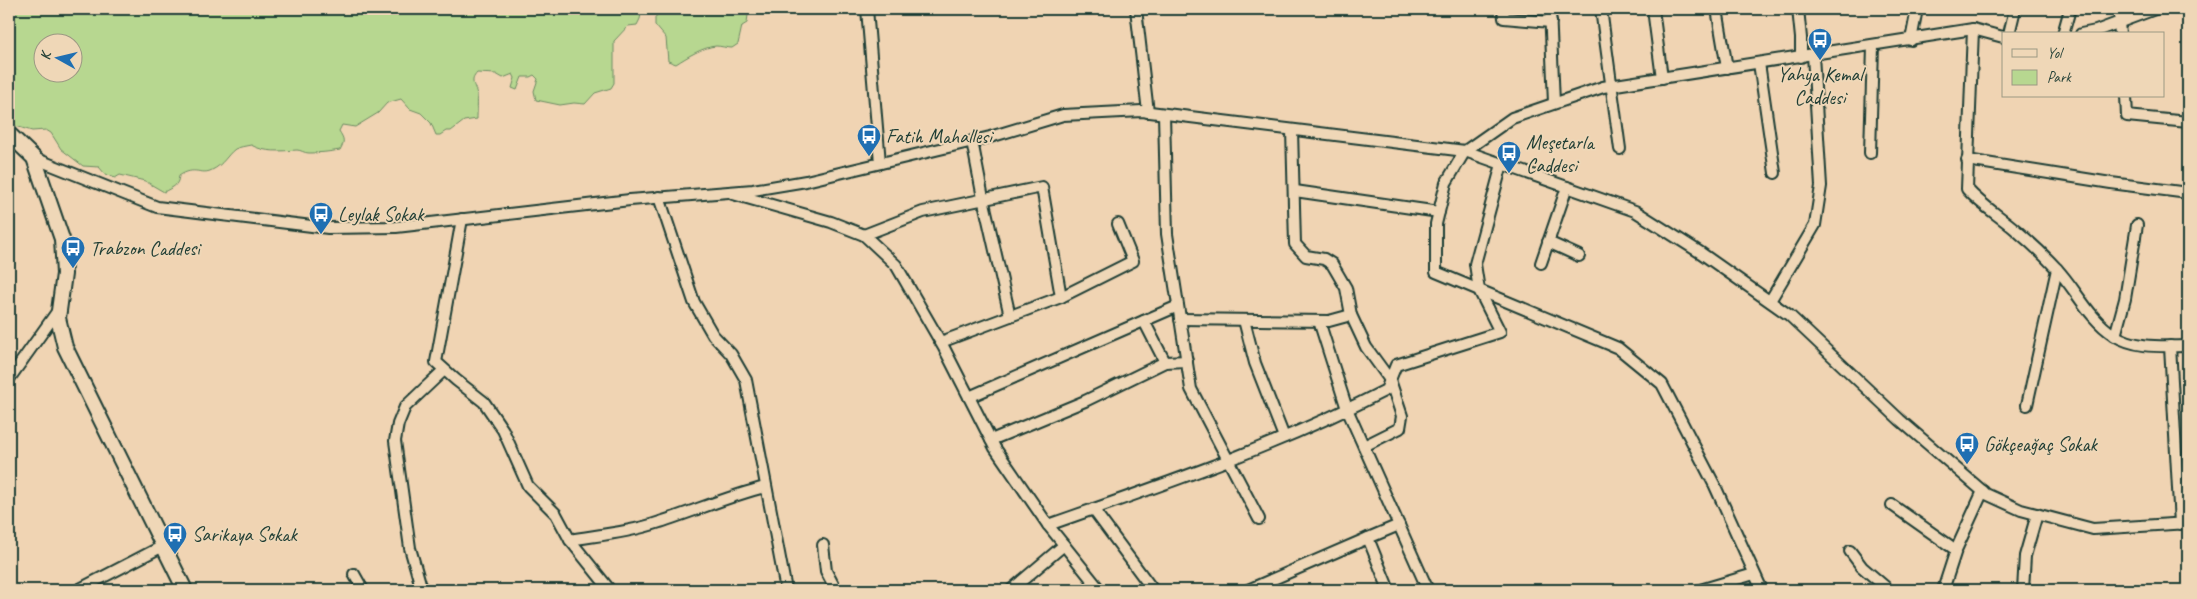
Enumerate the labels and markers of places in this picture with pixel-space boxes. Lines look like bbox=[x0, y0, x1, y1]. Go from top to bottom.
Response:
bus stop icon: Yahya Kemal Caddesi bbox=[1807, 27, 1833, 61]
place label: Yahya Kemal Caddesi bbox=[1777, 62, 1866, 110]
bus stop icon: Fatih Mahallesi bbox=[856, 123, 882, 157]
place label: Fatih Mahallesi bbox=[886, 124, 994, 149]
place label: Meşetarla Caddesi bbox=[1526, 130, 1595, 178]
bus stop icon: Meşetarla Caddesi bbox=[1496, 140, 1522, 174]
bus stop icon: Leylak Sokak bbox=[308, 201, 334, 235]
place label: Leylak Sokak bbox=[338, 202, 425, 227]
bus stop icon: Trabzon Caddesi bbox=[60, 235, 86, 269]
place label: Trabzon Caddesi bbox=[90, 236, 202, 261]
bus stop icon: Gökçeağaç Sokak bbox=[1954, 431, 1980, 465]
place label: Gökçeağaç Sokak bbox=[1984, 432, 2098, 457]
bus stop icon: Sarikaya Sokak bbox=[162, 521, 188, 555]
place label: Sarikaya Sokak bbox=[192, 522, 298, 547]

